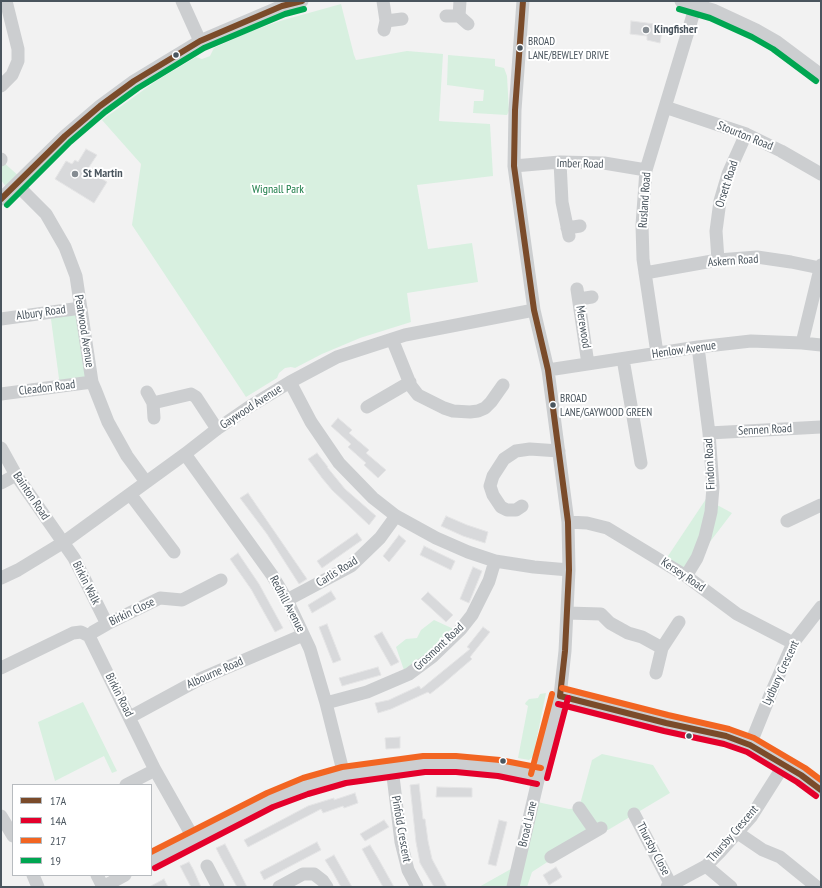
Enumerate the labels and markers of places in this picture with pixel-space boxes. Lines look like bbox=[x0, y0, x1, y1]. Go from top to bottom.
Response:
place label: Kingfisher bbox=[654, 23, 697, 37]
marker: Kingfisher bbox=[641, 25, 651, 35]
place label: BROAD LANE/BEWLEY DRIVE bbox=[528, 35, 609, 61]
marker: BROAD LANE/BEWLEY DRIVE bbox=[515, 43, 525, 53]
unlabelled marker bbox=[171, 50, 181, 60]
place label: St Martin bbox=[83, 167, 123, 181]
marker: St Martin bbox=[70, 169, 80, 179]
place label: BROAD LANE/GAYWOOD GREEN bbox=[560, 392, 652, 418]
marker: BROAD LANE/GAYWOOD GREEN bbox=[548, 400, 558, 410]
unlabelled marker bbox=[684, 731, 694, 741]
unlabelled marker bbox=[498, 756, 508, 766]

